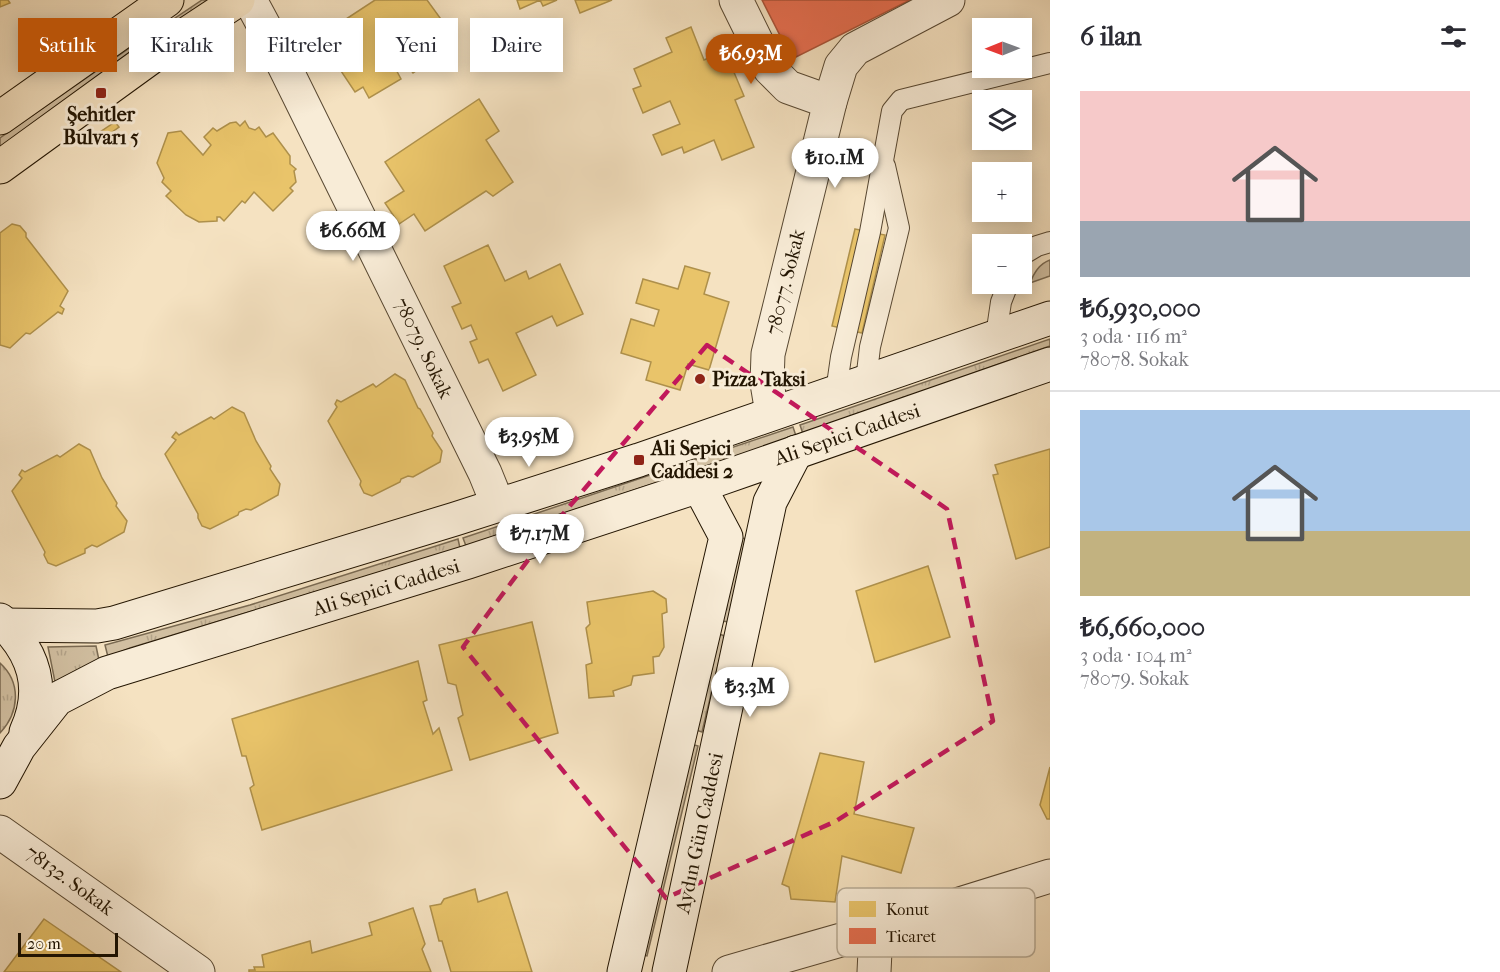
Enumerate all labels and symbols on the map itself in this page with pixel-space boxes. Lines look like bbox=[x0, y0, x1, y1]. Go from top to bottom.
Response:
north arrow bbox=[972, 18, 1032, 78]
pin: ₺6.93M bbox=[702, 34, 800, 85]
marker: Şehitler Bulvarı 5 bbox=[94, 86, 108, 100]
place label: Şehitler Bulvarı 5 bbox=[63, 103, 139, 149]
pin: ₺10.1M bbox=[786, 138, 884, 189]
pin: ₺6.66M bbox=[304, 211, 402, 262]
street label: 78077. Sokak bbox=[761, 226, 810, 337]
street label: 78079. Sokak bbox=[389, 294, 458, 403]
place label: Pizza Taksi bbox=[712, 368, 807, 391]
marker: Pizza Taksi bbox=[693, 372, 707, 386]
street label: Ali Sepici Caddesi bbox=[770, 399, 923, 470]
pin: ₺3.95M bbox=[480, 417, 578, 468]
place label: Ali Sepici Caddesi 2 bbox=[649, 437, 733, 483]
marker: Ali Sepici Caddesi 2 bbox=[632, 453, 646, 467]
pin: ₺7.17M bbox=[491, 514, 589, 565]
street label: Ali Sepici Caddesi bbox=[309, 554, 462, 621]
pin: ₺3.3M bbox=[708, 667, 792, 718]
street label: Aydın Gün Caddesi bbox=[671, 750, 728, 917]
street label: 78132. Sokak bbox=[21, 841, 119, 921]
legend bbox=[837, 888, 1035, 957]
text: Konut bbox=[886, 900, 929, 919]
text: Ticaret bbox=[886, 927, 937, 946]
scale bar bbox=[18, 930, 118, 958]

